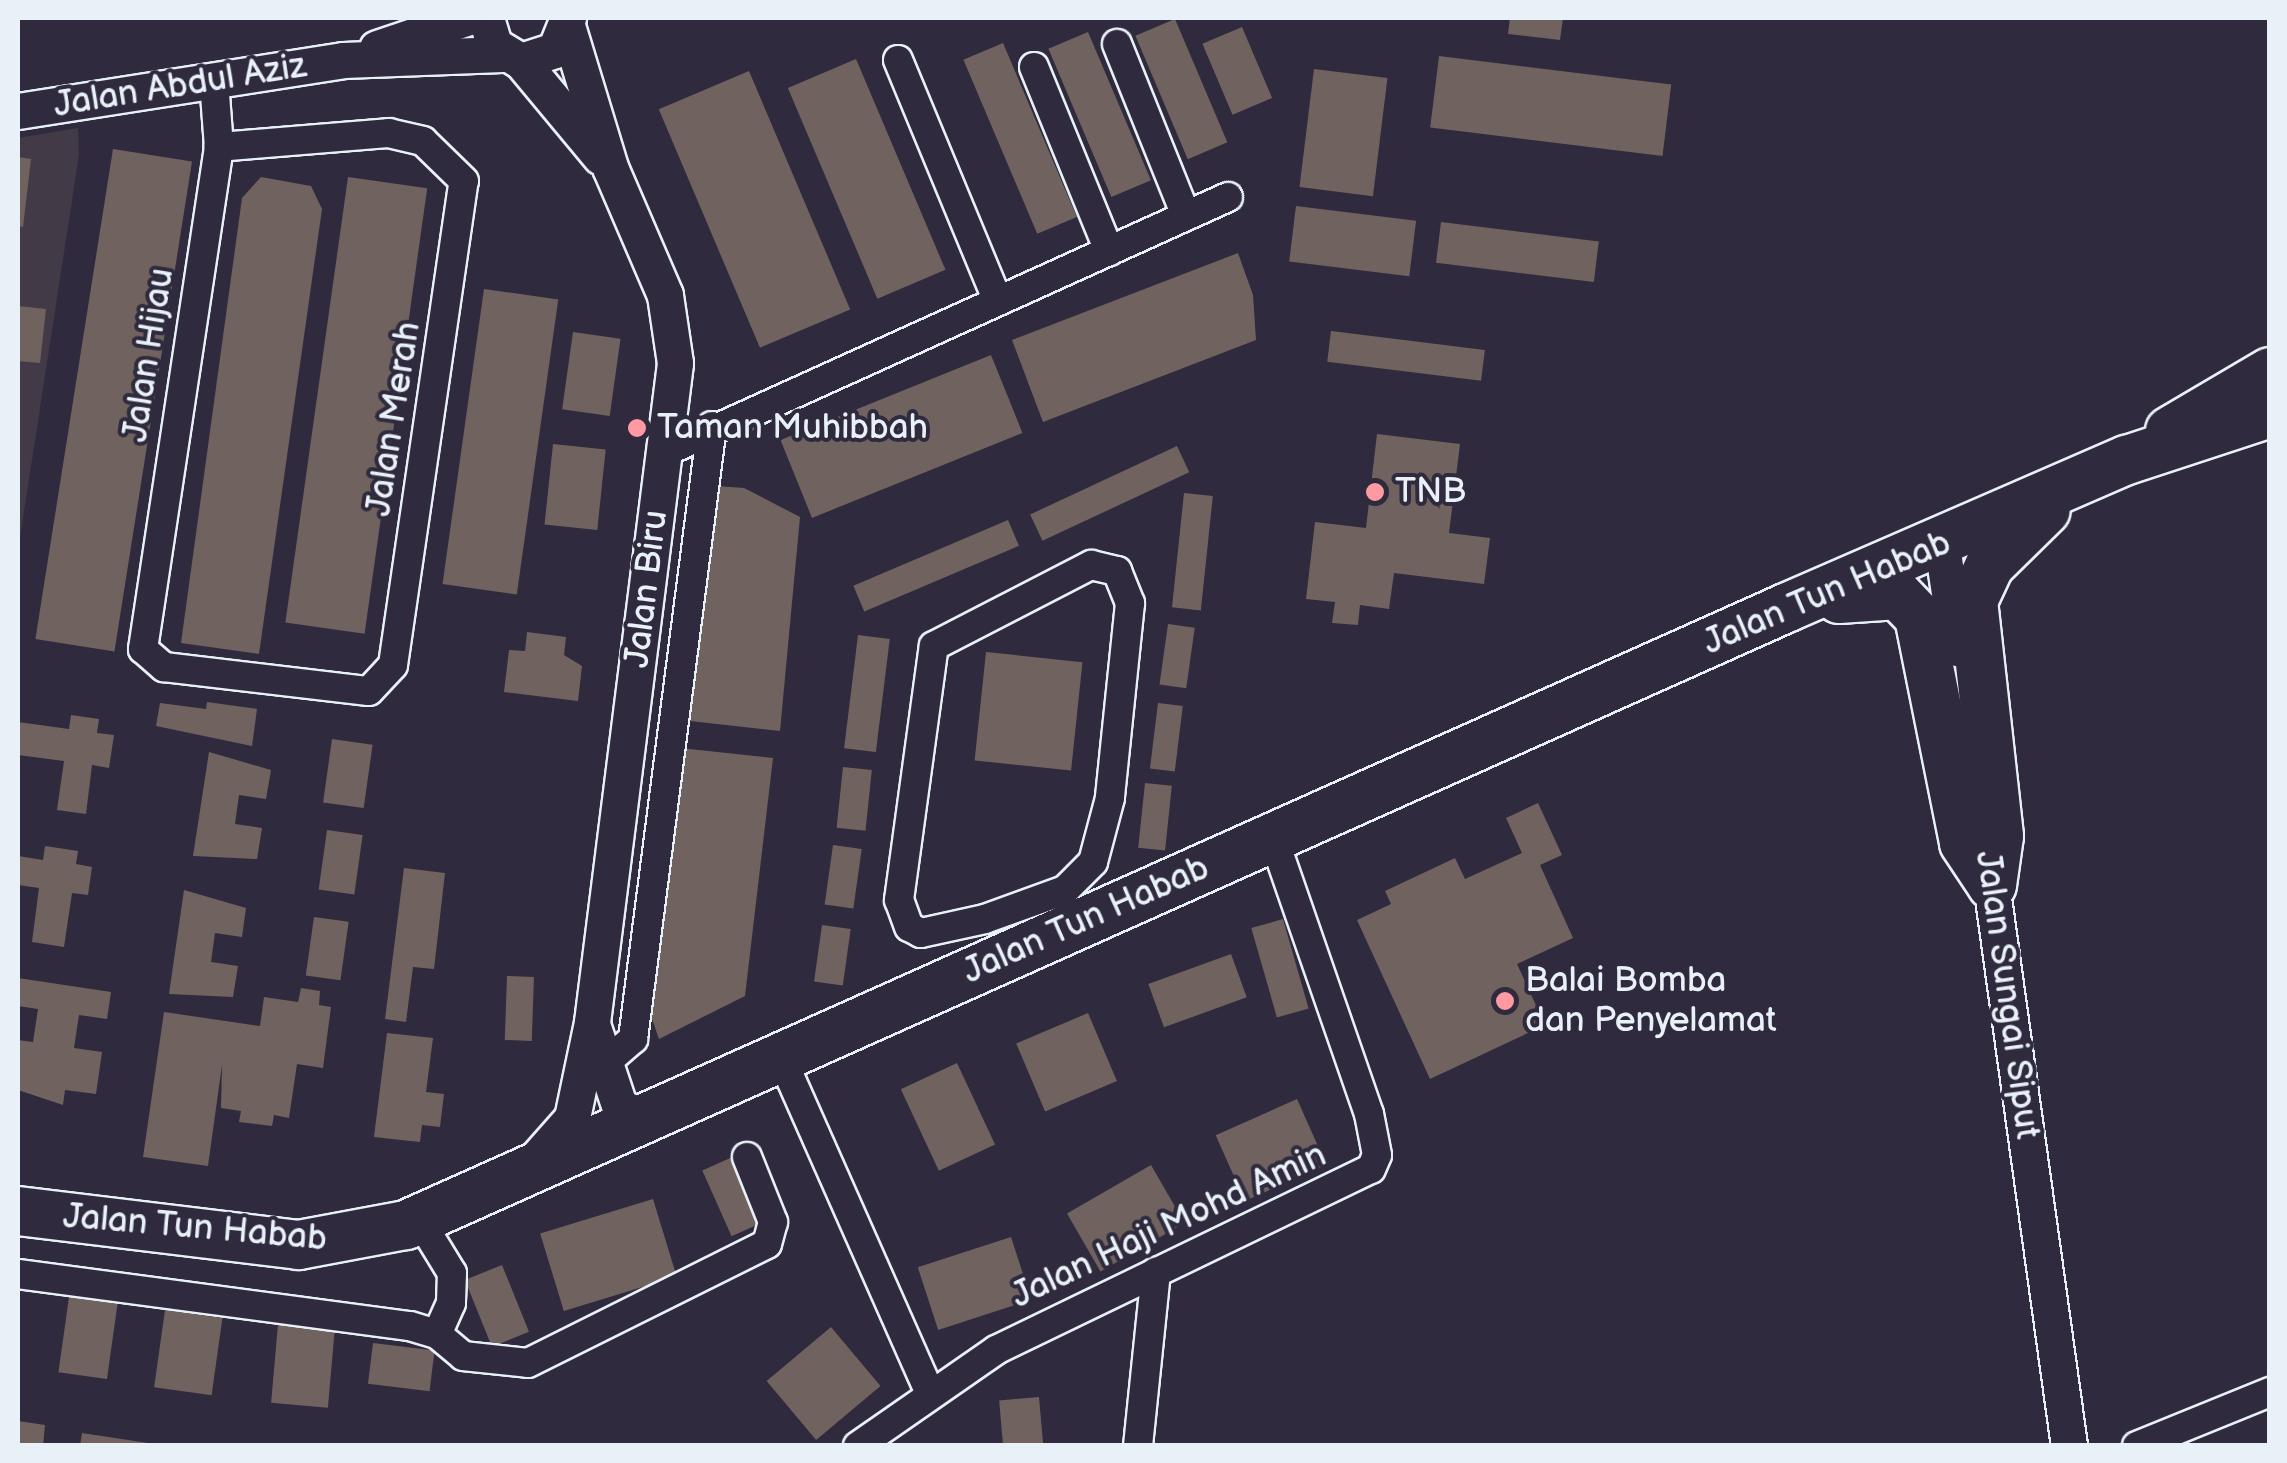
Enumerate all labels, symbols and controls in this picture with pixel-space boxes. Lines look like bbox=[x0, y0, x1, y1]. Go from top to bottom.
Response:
street label: Jalan Abdul Aziz bbox=[51, 45, 309, 127]
street label: Jalan Hijau bbox=[115, 265, 183, 445]
street label: Jalan Merah bbox=[358, 319, 430, 519]
place label: Taman Muhibbah bbox=[657, 407, 928, 449]
marker: Taman Muhibbah bbox=[626, 417, 648, 439]
place label: TNB bbox=[1395, 471, 1466, 513]
marker: TNB bbox=[1364, 481, 1386, 503]
street label: Jalan Biru bbox=[617, 508, 677, 670]
street label: Jalan Tun Habab bbox=[1697, 522, 1957, 664]
street label: Jalan Tun Habab bbox=[956, 847, 1216, 993]
street label: Jalan Sungai Siput bbox=[1966, 848, 2048, 1142]
place label: Balai Bomba dan Penyelamat bbox=[1525, 960, 1776, 1042]
marker: Balai Bomba dan Penyelamat bbox=[1494, 990, 1516, 1012]
street label: Jalan Haji Mohd Amin bbox=[1005, 1135, 1333, 1317]
street label: Jalan Tun Habab bbox=[61, 1196, 329, 1260]

